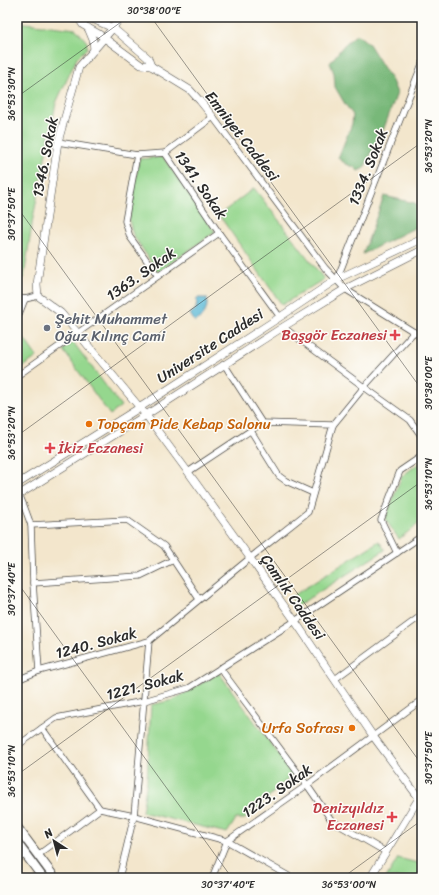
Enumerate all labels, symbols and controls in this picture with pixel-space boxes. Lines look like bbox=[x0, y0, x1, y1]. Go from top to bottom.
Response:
text: 30°38'00"E bbox=[127, 2, 182, 20]
text: 36°53'30"N bbox=[3, 67, 21, 121]
street label: Emniyet Caddesi bbox=[198, 85, 286, 188]
street label: 1346. Sokak bbox=[24, 114, 66, 199]
text: 36°53'20"N bbox=[420, 119, 438, 173]
street label: 1334. Sokak bbox=[341, 124, 395, 210]
street label: 1341. Sokak bbox=[168, 145, 234, 225]
text: 30°37'50"E bbox=[3, 186, 21, 241]
street label: 1363. Sokak bbox=[101, 240, 181, 308]
street label: Universite Caddesi bbox=[151, 301, 269, 390]
place label: Şehit Muhammet Oğuz Kılınç Cami bbox=[55, 306, 168, 349]
place label: Başgör Eczanesi bbox=[281, 322, 388, 348]
marker: Şehit Muhammet Oğuz Kılınç Cami bbox=[42, 323, 52, 333]
marker: Başgör Eczanesi bbox=[390, 330, 400, 340]
text: 30°38'00"E bbox=[420, 355, 438, 410]
text: 36°53'20"N bbox=[3, 406, 21, 460]
place label: Topçam Pide Kebap Salonu bbox=[97, 411, 271, 437]
marker: Topçam Pide Kebap Salonu bbox=[84, 419, 94, 429]
place label: İkiz Eczanesi bbox=[57, 435, 144, 461]
marker: İkiz Eczanesi bbox=[45, 443, 55, 453]
text: 36°53'10"N bbox=[420, 458, 438, 510]
street label: Çamlık Caddesi bbox=[254, 549, 333, 646]
text: 30°37'40"E bbox=[3, 561, 21, 616]
street label: 1240. Sokak bbox=[53, 620, 139, 666]
street label: 1221. Sokak bbox=[103, 662, 187, 708]
place label: Urfa Sofrası bbox=[262, 715, 344, 741]
marker: Urfa Sofrası bbox=[347, 723, 357, 733]
text: 30°37'50"E bbox=[420, 730, 438, 785]
text: 36°53'10"N bbox=[3, 745, 21, 797]
street label: 1223. Sokak bbox=[236, 757, 318, 825]
place label: Denizyıldız Eczanesi bbox=[313, 795, 385, 838]
marker: Denizyıldız Eczanesi bbox=[387, 812, 397, 822]
north arrow bbox=[34, 821, 74, 861]
text: N bbox=[39, 823, 57, 844]
text: 30°37'40"E bbox=[201, 876, 256, 894]
text: 36°53'00"N bbox=[322, 876, 376, 894]

